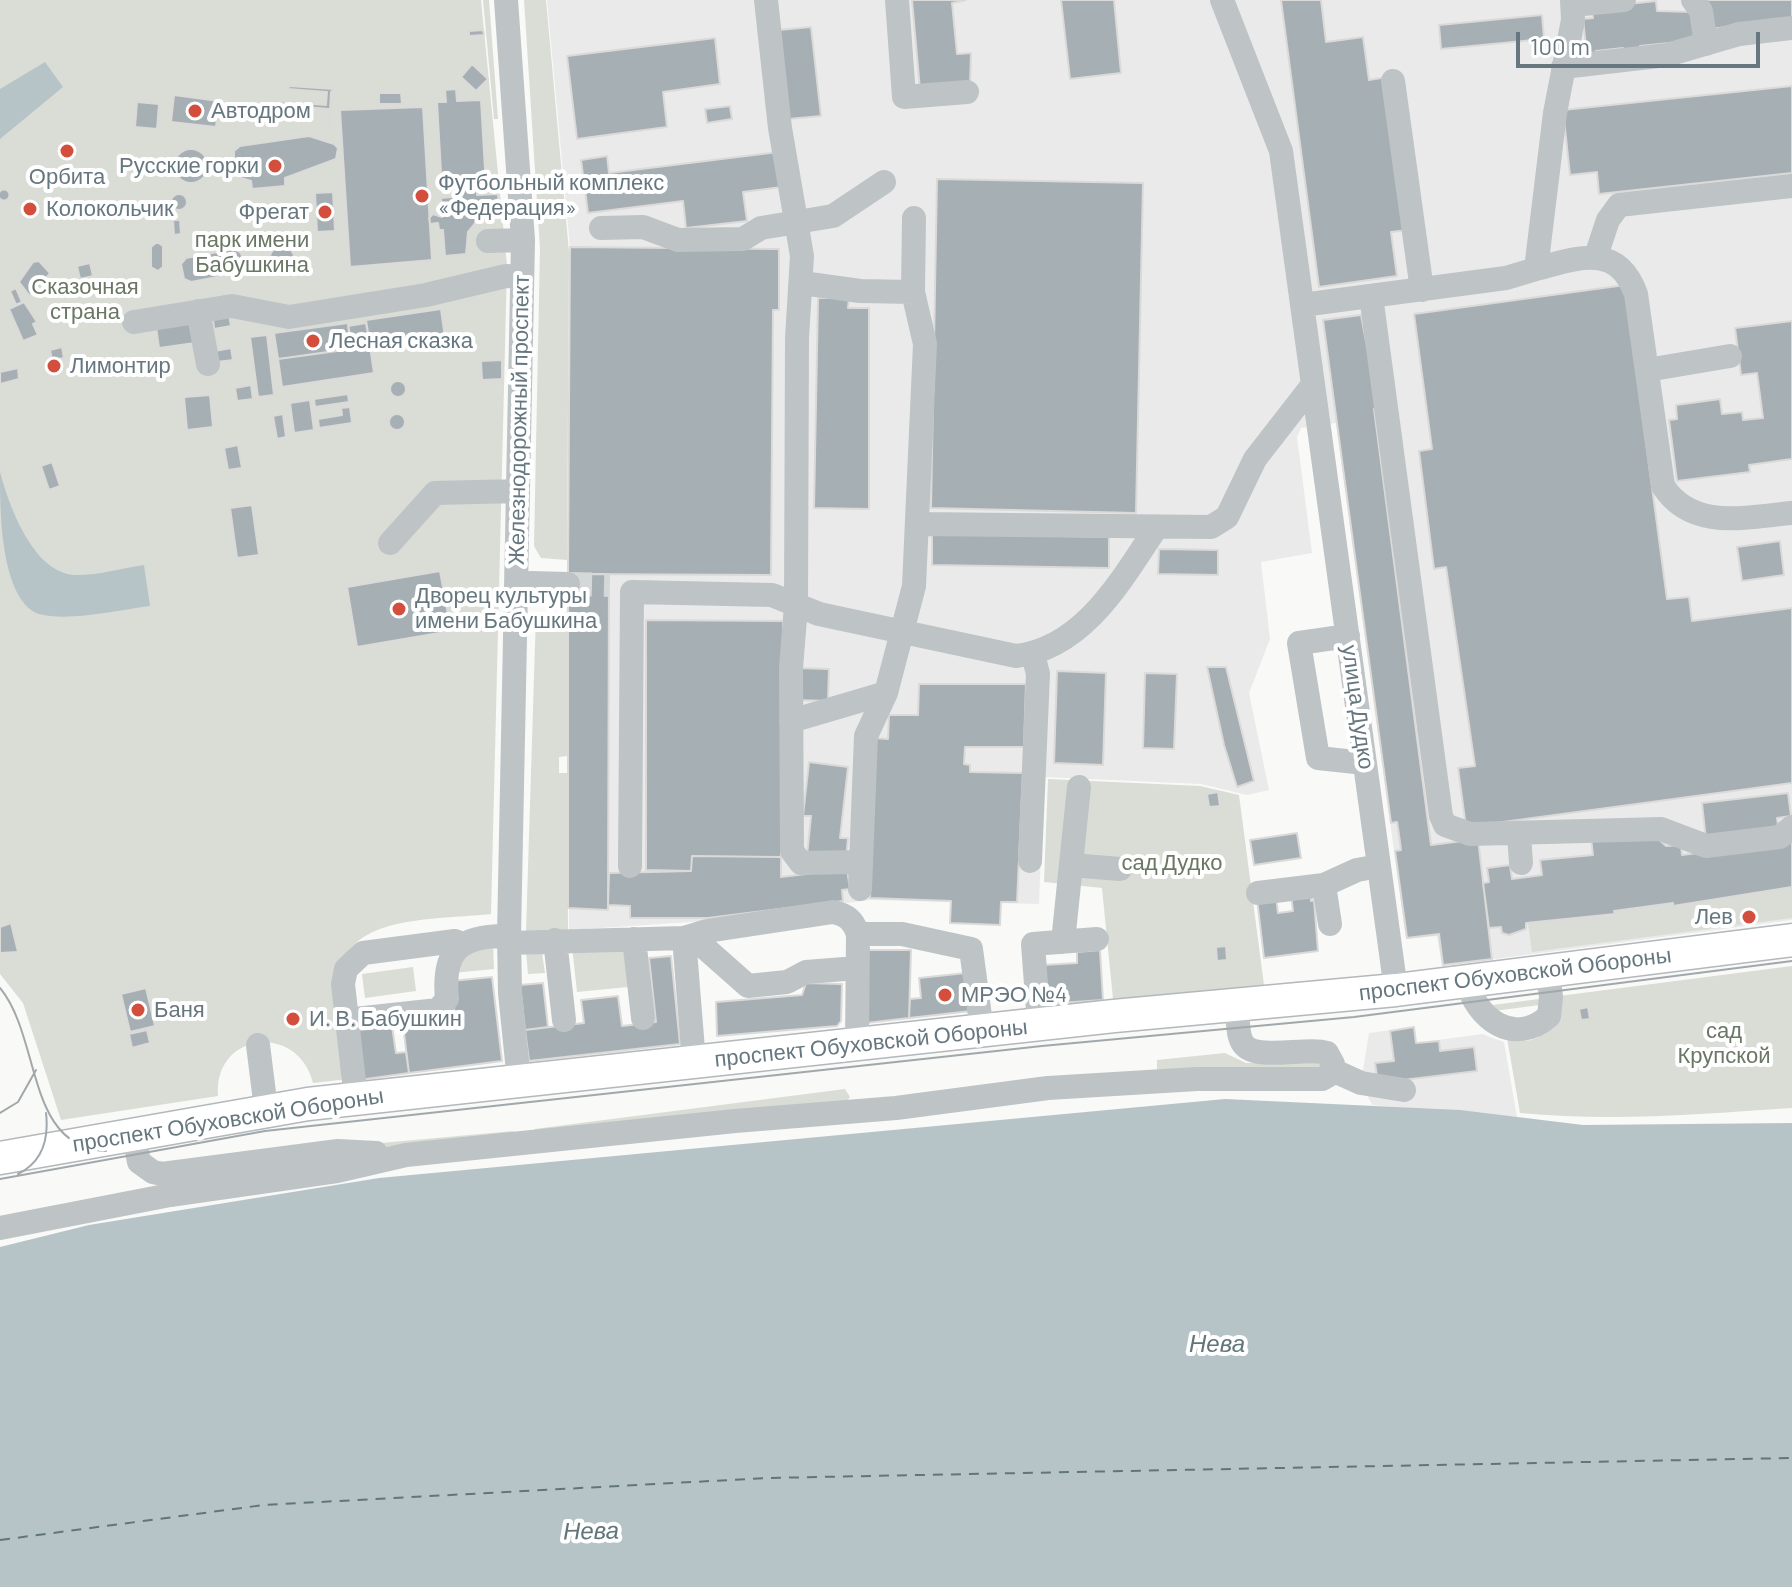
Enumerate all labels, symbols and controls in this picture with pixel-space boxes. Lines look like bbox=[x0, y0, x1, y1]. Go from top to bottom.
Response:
scale bar bbox=[1520, 16, 1764, 66]
text: 100 m bbox=[1530, 31, 1590, 60]
place label: Автодром bbox=[211, 98, 311, 124]
marker: Автодром bbox=[186, 102, 204, 120]
marker: Орбита bbox=[58, 142, 76, 160]
place label: Русские горки bbox=[119, 153, 259, 179]
marker: Русские горки bbox=[266, 157, 284, 175]
place label: Орбита bbox=[29, 164, 105, 190]
place label: Футбольный комплекс «Федерация» bbox=[438, 170, 664, 222]
marker: Футбольный комплекс «Федерация» bbox=[413, 187, 431, 205]
place label: Колокольчик bbox=[46, 196, 174, 222]
place label: Фрегат bbox=[238, 199, 309, 225]
marker: Колокольчик bbox=[21, 200, 39, 218]
marker: Фрегат bbox=[316, 203, 334, 221]
park label: парк имени Бабушкина bbox=[195, 227, 309, 278]
park label: Сказочная страна bbox=[31, 274, 139, 326]
street label: Железнодорожный проспект bbox=[503, 275, 535, 565]
place label: Лесная сказка bbox=[329, 328, 473, 354]
marker: Лесная сказка bbox=[304, 332, 322, 350]
place label: Лимонтир bbox=[70, 353, 171, 379]
marker: Лимонтир bbox=[45, 357, 63, 375]
place label: Дворец культуры имени Бабушкина bbox=[415, 583, 597, 634]
marker: Дворец культуры имени Бабушкина bbox=[390, 600, 408, 618]
street label: улица Дудко bbox=[1336, 643, 1380, 771]
park label: сад Дудко bbox=[1121, 850, 1223, 876]
place label: Лев bbox=[1695, 904, 1733, 930]
marker: Лев bbox=[1740, 908, 1758, 926]
street label: проспект Обуховской Обороны bbox=[1357, 942, 1673, 1006]
place label: МРЭО №4 bbox=[961, 982, 1067, 1008]
marker: МРЭО №4 bbox=[936, 986, 954, 1004]
place label: Баня bbox=[154, 997, 205, 1023]
marker: Баня bbox=[129, 1001, 147, 1019]
place label: И. В. Бабушкин bbox=[309, 1006, 462, 1032]
marker: И. В. Бабушкин bbox=[284, 1010, 302, 1028]
street label: проспект Обуховской Обороны bbox=[713, 1013, 1029, 1073]
park label: сад Крупской bbox=[1677, 1018, 1771, 1070]
street label: проспект Обуховской Обороны bbox=[71, 1082, 385, 1158]
water label: Нева bbox=[1189, 1330, 1245, 1358]
water label: Нева bbox=[563, 1516, 619, 1546]

